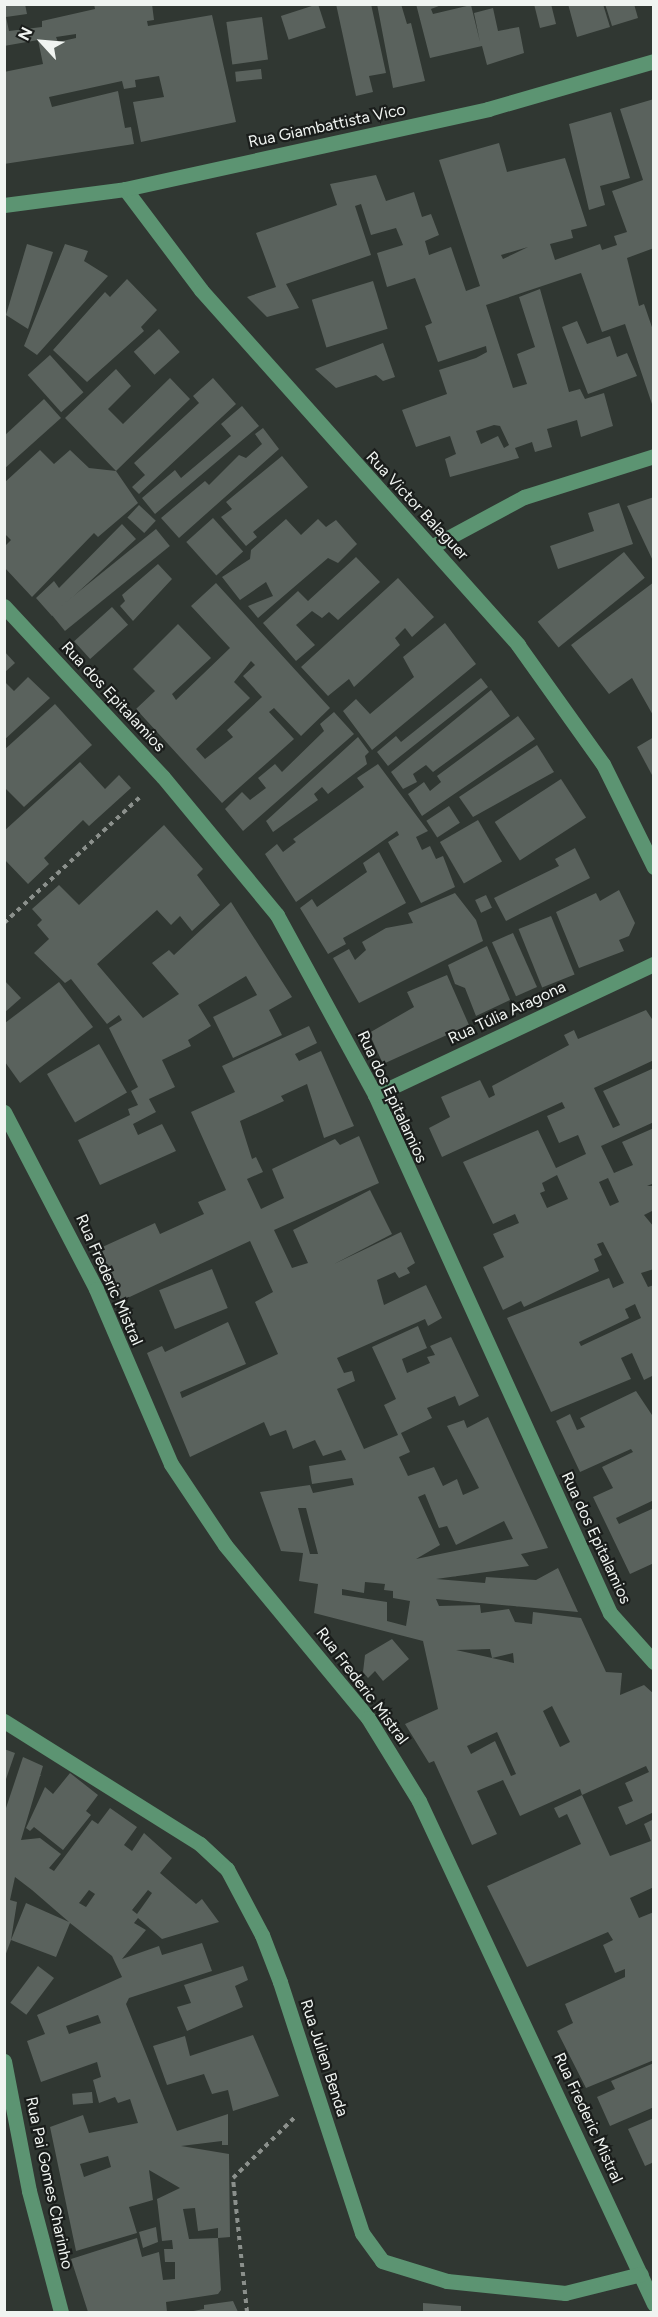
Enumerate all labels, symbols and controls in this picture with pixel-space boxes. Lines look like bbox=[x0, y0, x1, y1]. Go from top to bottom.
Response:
north arrow bbox=[12, 12, 72, 72]
text: N bbox=[14, 24, 37, 44]
street label: Rua Giambattista Vico bbox=[247, 100, 407, 152]
street label: Rua Victor Balaguer bbox=[362, 448, 472, 564]
street label: Rua dos Epitalamios bbox=[57, 638, 169, 756]
street label: Rua Túlia Aragona bbox=[445, 977, 569, 1049]
street label: Rua dos Epitalamios bbox=[353, 1028, 431, 1166]
street label: Rua Frederic Mistral bbox=[71, 1212, 147, 1348]
street label: Rua dos Epitalamios bbox=[557, 1469, 635, 1607]
street label: Rua Frederic Mistral bbox=[312, 1624, 412, 1748]
street label: Rua Julien Benda bbox=[296, 1997, 352, 2119]
street label: Rua Frederic Mistral bbox=[549, 2050, 627, 2186]
street label: Rua Pai Gomes Charinho bbox=[21, 2095, 77, 2271]

